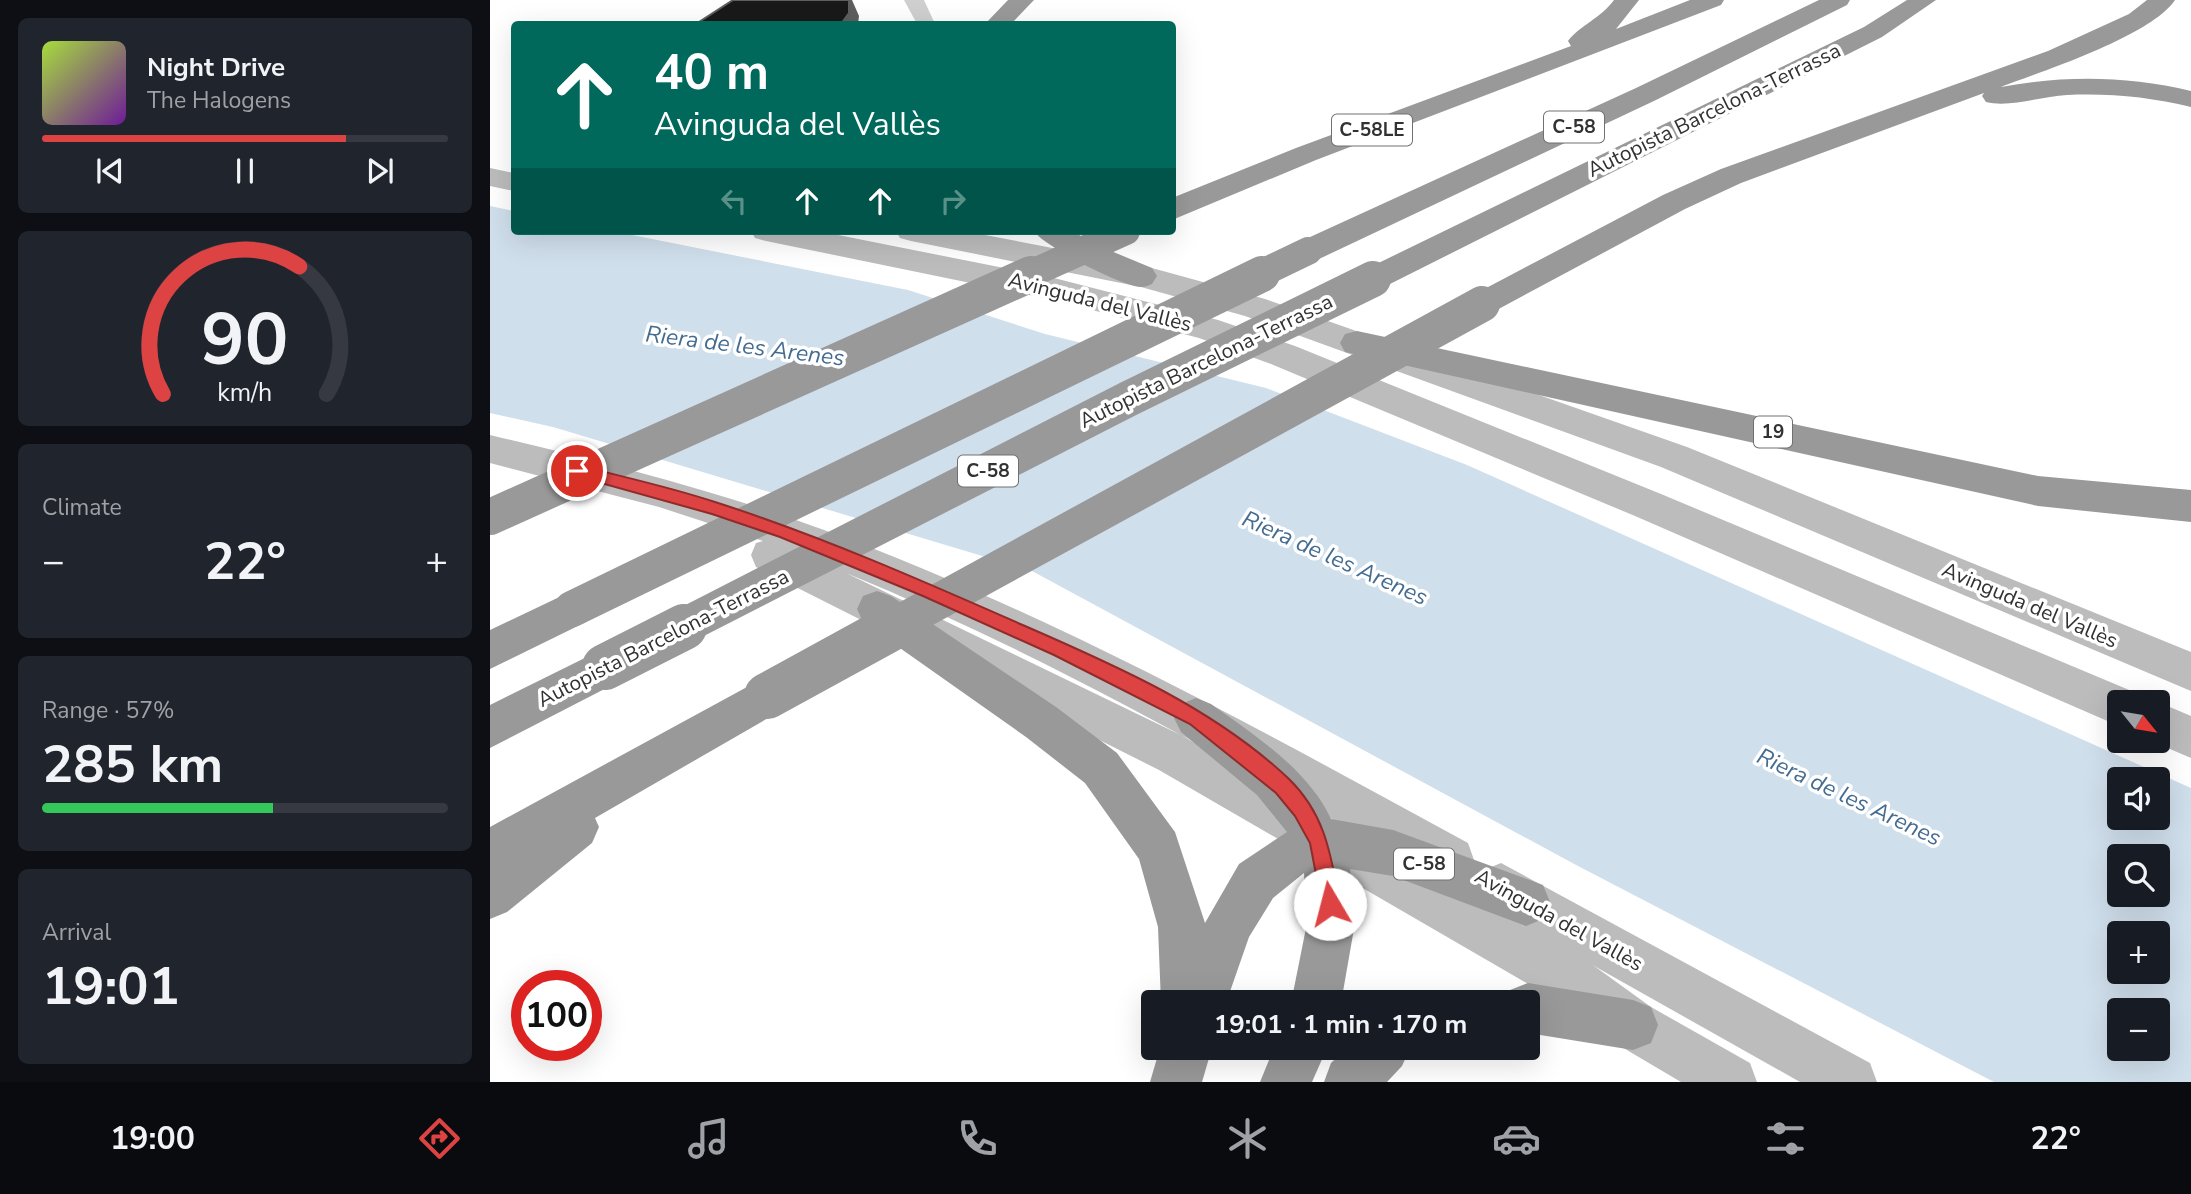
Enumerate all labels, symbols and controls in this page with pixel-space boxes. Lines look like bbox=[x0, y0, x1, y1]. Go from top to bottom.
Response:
street label: Autopista Barcelona-Terrassa bbox=[1583, 36, 1845, 184]
text: 40 m bbox=[654, 39, 769, 106]
icon: ahead bbox=[539, 49, 630, 140]
text: Night Drive bbox=[147, 50, 285, 85]
text: The Halogens bbox=[147, 85, 291, 116]
text: Avinguda del Vallès bbox=[654, 103, 941, 146]
road number: C-58 bbox=[1544, 111, 1604, 142]
road number: C-58LE bbox=[1332, 114, 1412, 146]
icon: previous bbox=[91, 152, 129, 190]
icon: pause bbox=[226, 152, 264, 190]
icon: next bbox=[361, 152, 399, 190]
icon: left bbox=[715, 182, 753, 220]
icon: ahead bbox=[788, 182, 826, 220]
icon: ahead bbox=[861, 182, 899, 220]
icon: right bbox=[934, 182, 972, 220]
street label: Avinguda del Vallès bbox=[1005, 266, 1195, 338]
street label: Autopista Barcelona-Terrassa bbox=[1075, 287, 1337, 435]
text: 90 bbox=[201, 291, 289, 391]
water label: Riera de les Arenes bbox=[644, 318, 846, 374]
text: km/h bbox=[217, 376, 273, 410]
road number: 19 bbox=[1754, 416, 1792, 448]
pin bbox=[547, 441, 607, 501]
icon: arrive bbox=[558, 452, 596, 490]
road number: C-58 bbox=[958, 456, 1018, 486]
text: Climate bbox=[42, 492, 122, 523]
water label: Riera de les Arenes bbox=[1237, 503, 1433, 613]
text: 22° bbox=[204, 526, 286, 597]
text: − bbox=[42, 536, 65, 587]
text: + bbox=[425, 536, 448, 587]
street label: Avinguda del Vallès bbox=[1938, 555, 2122, 655]
street label: Autopista Barcelona-Terrassa bbox=[532, 562, 794, 714]
north arrow bbox=[2107, 690, 2170, 752]
map controls bbox=[2107, 690, 2170, 1061]
text: Range · 57% bbox=[42, 695, 174, 726]
text: 285 km bbox=[42, 729, 223, 800]
water label: Riera de les Arenes bbox=[1752, 741, 1946, 853]
button: sound bbox=[2107, 767, 2170, 830]
button: search bbox=[2107, 844, 2170, 907]
road number: C-58 bbox=[1394, 848, 1454, 880]
street label: Avinguda del Vallès bbox=[1470, 862, 1648, 978]
position arrow bbox=[1293, 867, 1367, 941]
text: Arrival bbox=[42, 917, 111, 948]
button: + bbox=[2107, 921, 2170, 984]
text: 19:01 bbox=[42, 951, 180, 1022]
speed limit sign: 100 bbox=[511, 970, 602, 1061]
button: − bbox=[2107, 998, 2170, 1061]
text: 19:01 · 1 min · 170 m bbox=[1214, 1007, 1467, 1042]
icon: directions bbox=[415, 1114, 464, 1163]
icon: music bbox=[684, 1114, 733, 1163]
icon: phone bbox=[953, 1114, 1002, 1163]
icon: climate bbox=[1223, 1114, 1272, 1163]
icon: car bbox=[1492, 1114, 1541, 1163]
icon: filters bbox=[1761, 1114, 1810, 1163]
text: 19:00 bbox=[110, 1117, 195, 1160]
text: 22° bbox=[2030, 1117, 2081, 1160]

